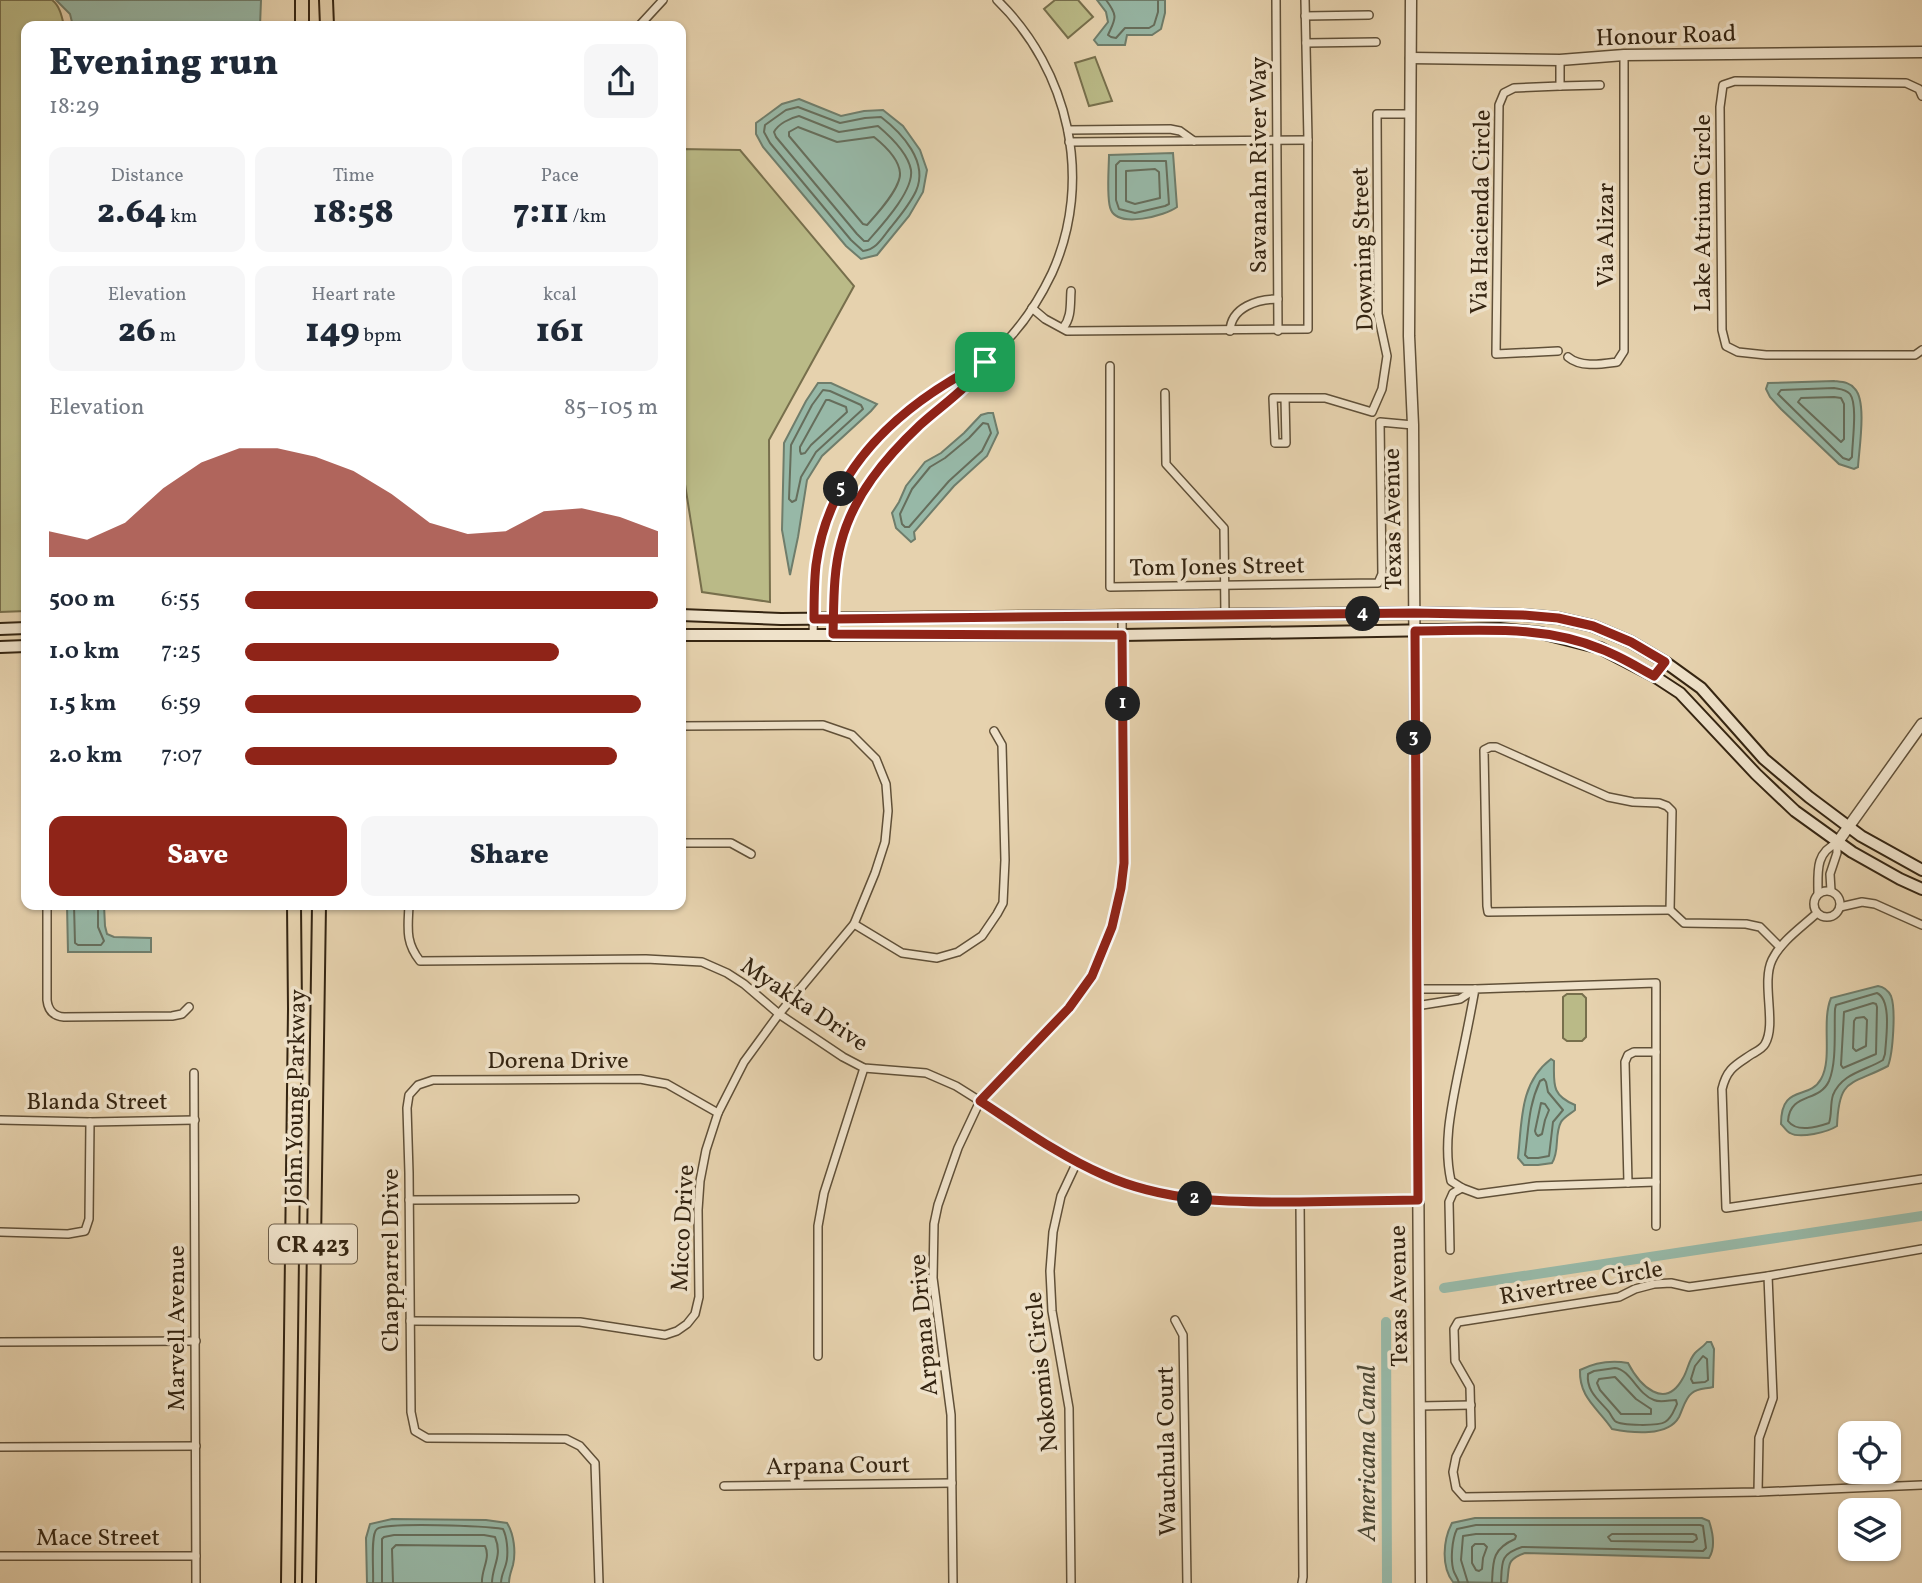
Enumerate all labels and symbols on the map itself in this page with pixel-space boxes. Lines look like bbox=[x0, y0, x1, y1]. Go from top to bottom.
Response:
street label: Honour Road bbox=[1595, 18, 1737, 56]
street label: Savanahn River Way bbox=[1243, 56, 1277, 274]
street label: Via Hacienda Circle bbox=[1463, 109, 1501, 315]
street label: Lake Atrium Circle bbox=[1687, 114, 1721, 312]
street label: Downing Street bbox=[1344, 166, 1384, 332]
street label: Via Alizar bbox=[1590, 183, 1624, 287]
pin bbox=[955, 332, 1015, 392]
street label: Texas Avenue bbox=[1376, 448, 1412, 590]
pin: 5 bbox=[824, 472, 858, 506]
street label: Tom Jones Street bbox=[1129, 549, 1305, 587]
pin: 4 bbox=[1346, 596, 1380, 632]
pin: 1 bbox=[1106, 686, 1140, 722]
pin: 3 bbox=[1396, 720, 1432, 756]
street label: Myakka Drive bbox=[733, 950, 875, 1061]
street label: John Young Parkway bbox=[278, 989, 316, 1205]
street label: Dorena Drive bbox=[487, 1045, 629, 1079]
street label: Blanda Street bbox=[26, 1086, 168, 1120]
street label: Micco Drive bbox=[664, 1164, 704, 1293]
street label: Chapparrel Drive bbox=[375, 1168, 409, 1352]
pin: 2 bbox=[1178, 1182, 1212, 1216]
road number: CR 423 bbox=[269, 1224, 357, 1264]
street label: Texas Avenue bbox=[1382, 1225, 1418, 1367]
street label: Marvell Avenue bbox=[161, 1245, 195, 1411]
street label: Arpana Drive bbox=[902, 1252, 948, 1397]
street label: Rivertree Circle bbox=[1497, 1253, 1666, 1315]
street label: Nokomis Circle bbox=[1018, 1290, 1068, 1454]
water label: Americana Canal bbox=[1350, 1364, 1386, 1542]
street label: Wauchula Court bbox=[1150, 1366, 1186, 1536]
street label: Arpana Court bbox=[766, 1449, 910, 1485]
street label: Mace Street bbox=[36, 1522, 160, 1556]

